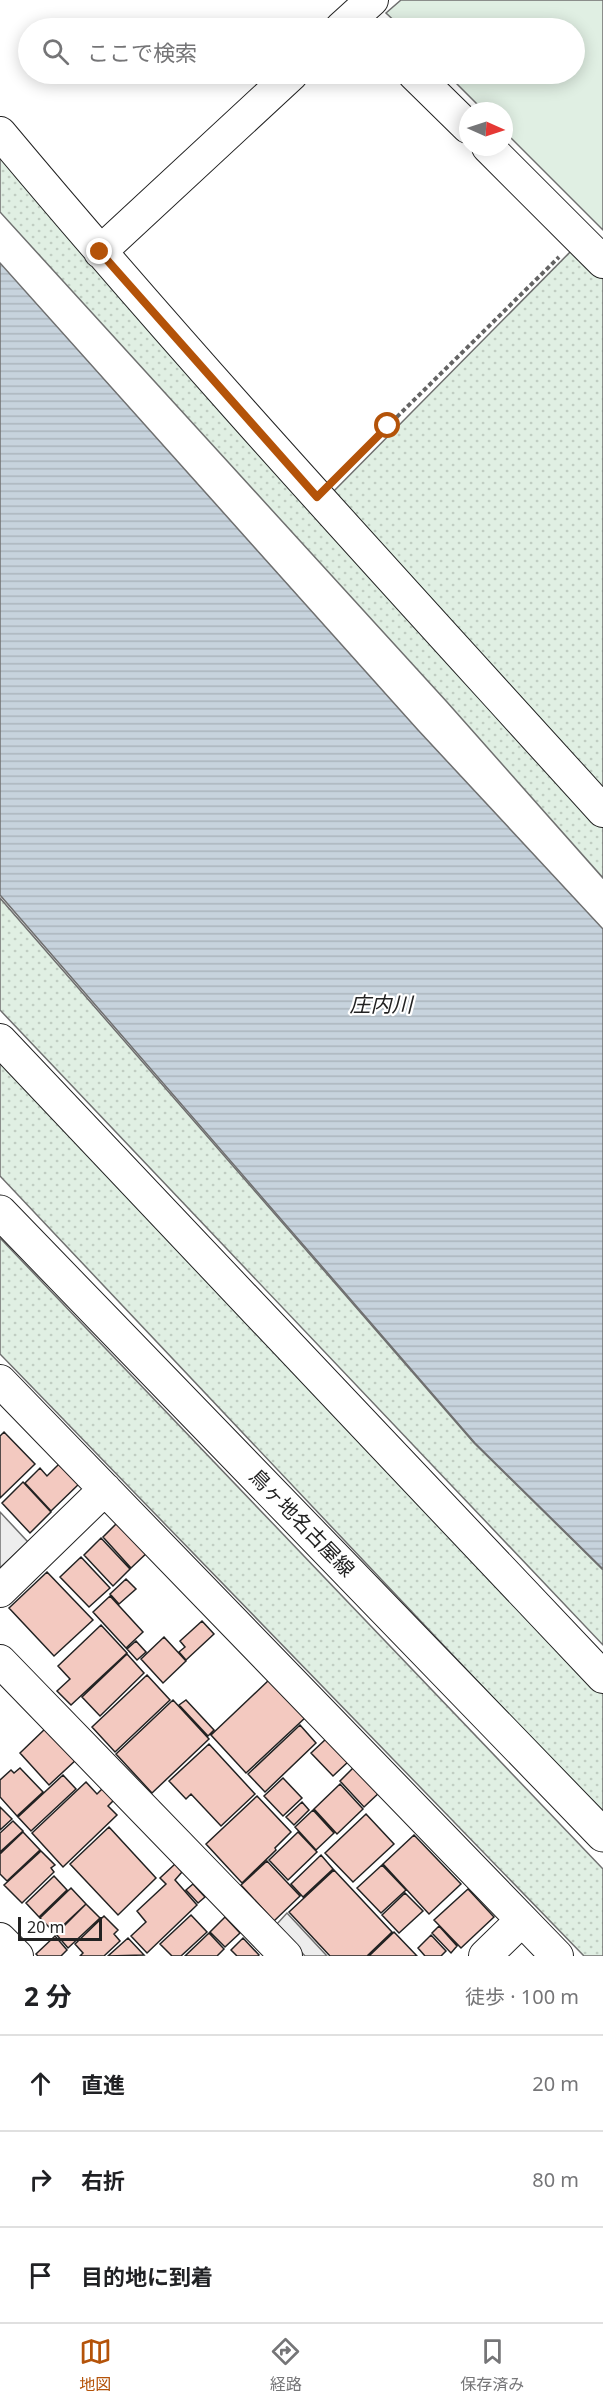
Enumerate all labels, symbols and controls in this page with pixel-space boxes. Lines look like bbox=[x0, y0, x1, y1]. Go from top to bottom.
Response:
search box bbox=[18, 18, 585, 84]
icon: search bbox=[39, 35, 72, 68]
text: ここで検索 bbox=[87, 37, 197, 67]
north arrow bbox=[459, 102, 513, 156]
route end bbox=[86, 238, 112, 264]
route start bbox=[374, 412, 400, 438]
water label: 庄内川 bbox=[350, 990, 414, 1018]
street label: 鳥ヶ地名古屋線 bbox=[244, 1463, 361, 1582]
scale bar bbox=[18, 1914, 102, 1942]
text: 20 m bbox=[27, 1916, 64, 1938]
text: 2 分 bbox=[24, 1978, 72, 2014]
text: 徒歩 · 100 m bbox=[465, 1983, 579, 2010]
icon: ahead bbox=[24, 2067, 57, 2100]
text: 直進 bbox=[81, 2069, 125, 2099]
text: 20 m bbox=[532, 2070, 579, 2097]
icon: right bbox=[24, 2163, 57, 2196]
text: 右折 bbox=[81, 2165, 125, 2195]
text: 80 m bbox=[532, 2166, 579, 2193]
icon: arrive bbox=[24, 2259, 57, 2292]
text: 目的地に到着 bbox=[81, 2261, 213, 2291]
tab: 地図 bbox=[79, 2335, 112, 2395]
tab: 経路 bbox=[269, 2335, 302, 2395]
tab: 保存済み bbox=[460, 2335, 524, 2395]

